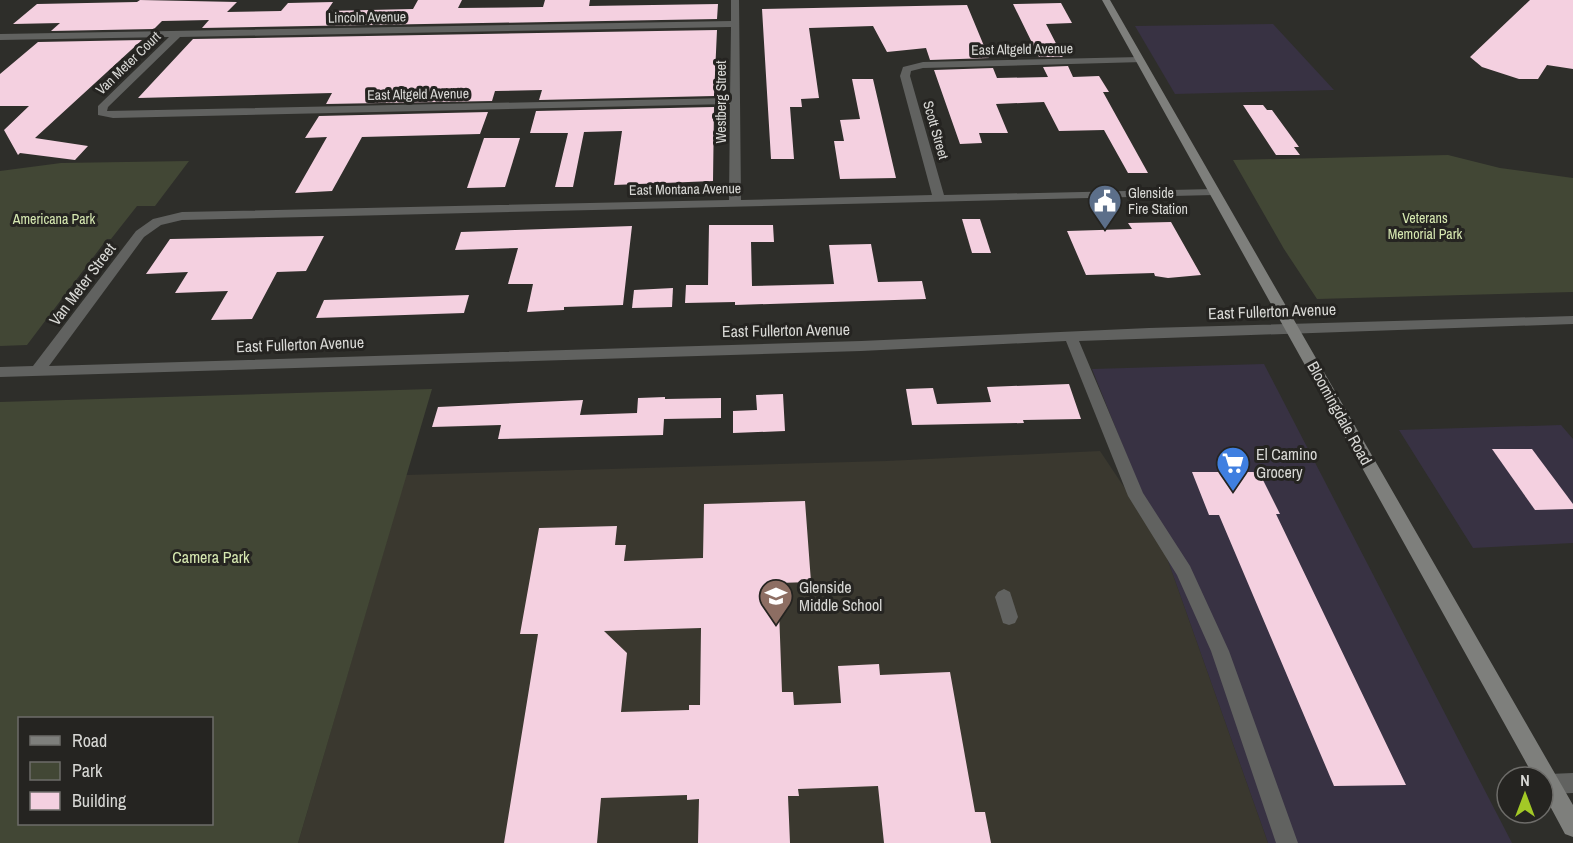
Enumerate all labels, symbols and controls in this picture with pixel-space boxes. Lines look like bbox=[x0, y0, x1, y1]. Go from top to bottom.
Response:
street label: Lincoln Avenue bbox=[328, 7, 406, 27]
street label: Van Meter Court bbox=[92, 28, 164, 98]
street label: East Altgeld Avenue bbox=[971, 39, 1073, 59]
street label: Westberg Street bbox=[712, 61, 730, 143]
street label: East Altgeld Avenue bbox=[367, 84, 469, 104]
street label: Scott Street bbox=[919, 99, 953, 161]
street label: East Montana Avenue bbox=[629, 179, 741, 199]
public building icon: Glenside Fire Station bbox=[1087, 183, 1123, 230]
place label: Glenside Fire Station bbox=[1128, 184, 1188, 218]
park label: Veterans Memorial Park bbox=[1388, 209, 1463, 243]
park label: Americana Park bbox=[12, 210, 95, 228]
street label: Van Meter Street bbox=[44, 238, 121, 330]
street label: East Fullerton Avenue bbox=[1208, 298, 1336, 324]
street label: East Fullerton Avenue bbox=[722, 318, 850, 342]
street label: East Fullerton Avenue bbox=[236, 331, 364, 357]
street label: Bloomingdale Road bbox=[1302, 357, 1378, 469]
place label: El Camino Grocery bbox=[1256, 443, 1317, 483]
supermarket icon: El Camino Grocery bbox=[1215, 445, 1251, 492]
park label: Camera Park bbox=[172, 546, 250, 568]
place label: Glenside Middle School bbox=[799, 576, 882, 616]
school or university icon: Glenside Middle School bbox=[758, 578, 794, 625]
legend bbox=[18, 717, 213, 825]
text: Road bbox=[72, 728, 107, 753]
text: Park bbox=[72, 758, 103, 783]
north arrow bbox=[1495, 765, 1555, 825]
text: N bbox=[1520, 769, 1530, 791]
text: Building bbox=[72, 788, 127, 813]

